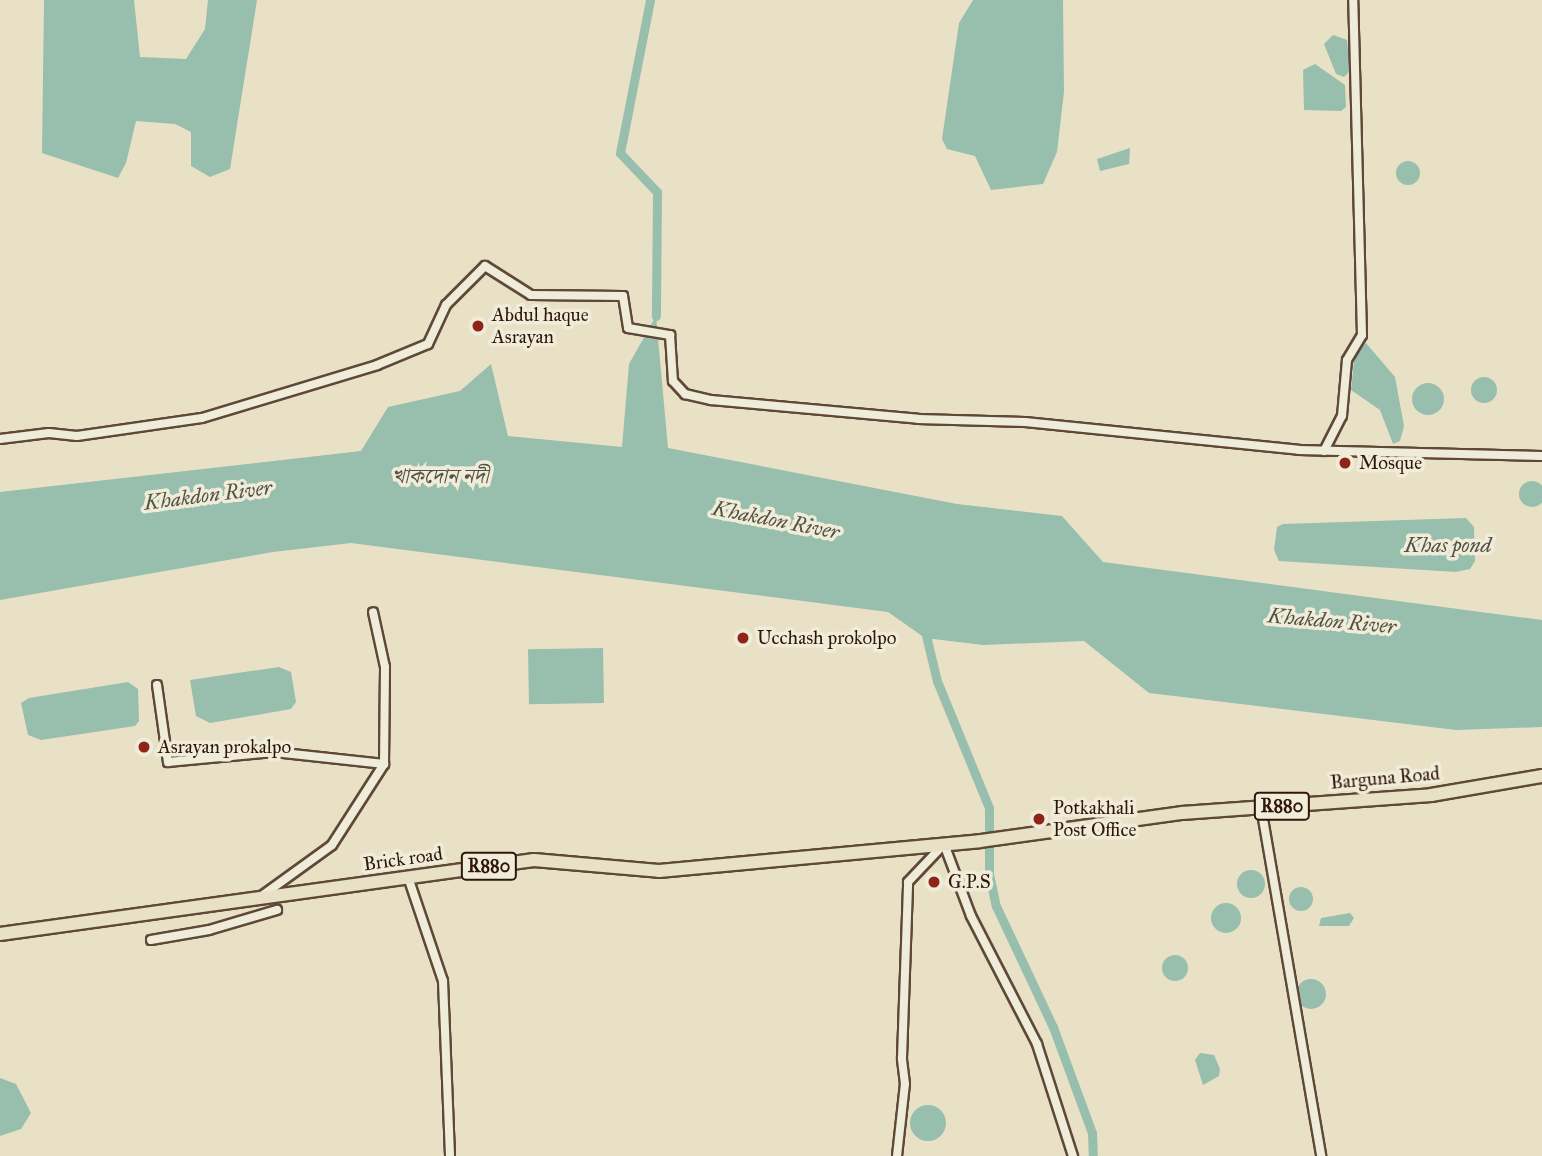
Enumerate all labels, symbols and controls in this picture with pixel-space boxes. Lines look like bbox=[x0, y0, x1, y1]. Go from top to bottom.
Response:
place label: Abdul haque Asrayan bbox=[492, 304, 589, 348]
marker: Abdul haque Asrayan bbox=[470, 318, 486, 334]
place label: Mosque bbox=[1359, 452, 1422, 474]
marker: Mosque bbox=[1337, 455, 1353, 471]
water label: খাকদোন নদী bbox=[392, 463, 488, 489]
water label: Khakdon River bbox=[143, 475, 273, 515]
water label: Khakdon River bbox=[711, 495, 841, 545]
water label: Khas pond bbox=[1405, 532, 1491, 558]
water label: Khakdon River bbox=[1267, 603, 1397, 639]
place label: Ucchash prokolpo bbox=[757, 627, 896, 649]
marker: Ucchash prokolpo bbox=[735, 630, 751, 646]
place label: Asrayan prokalpo bbox=[158, 736, 291, 758]
marker: Asrayan prokalpo bbox=[136, 739, 152, 755]
street label: Barguna Road bbox=[1329, 762, 1441, 794]
road number: R880 bbox=[1252, 792, 1312, 820]
place label: Potkakhali Post Office bbox=[1053, 797, 1136, 841]
marker: Potkakhali Post Office bbox=[1031, 811, 1047, 827]
street label: Brick road bbox=[362, 842, 444, 876]
road number: R880 bbox=[459, 852, 519, 880]
place label: G.P.S bbox=[948, 871, 991, 893]
marker: G.P.S bbox=[926, 874, 942, 890]

